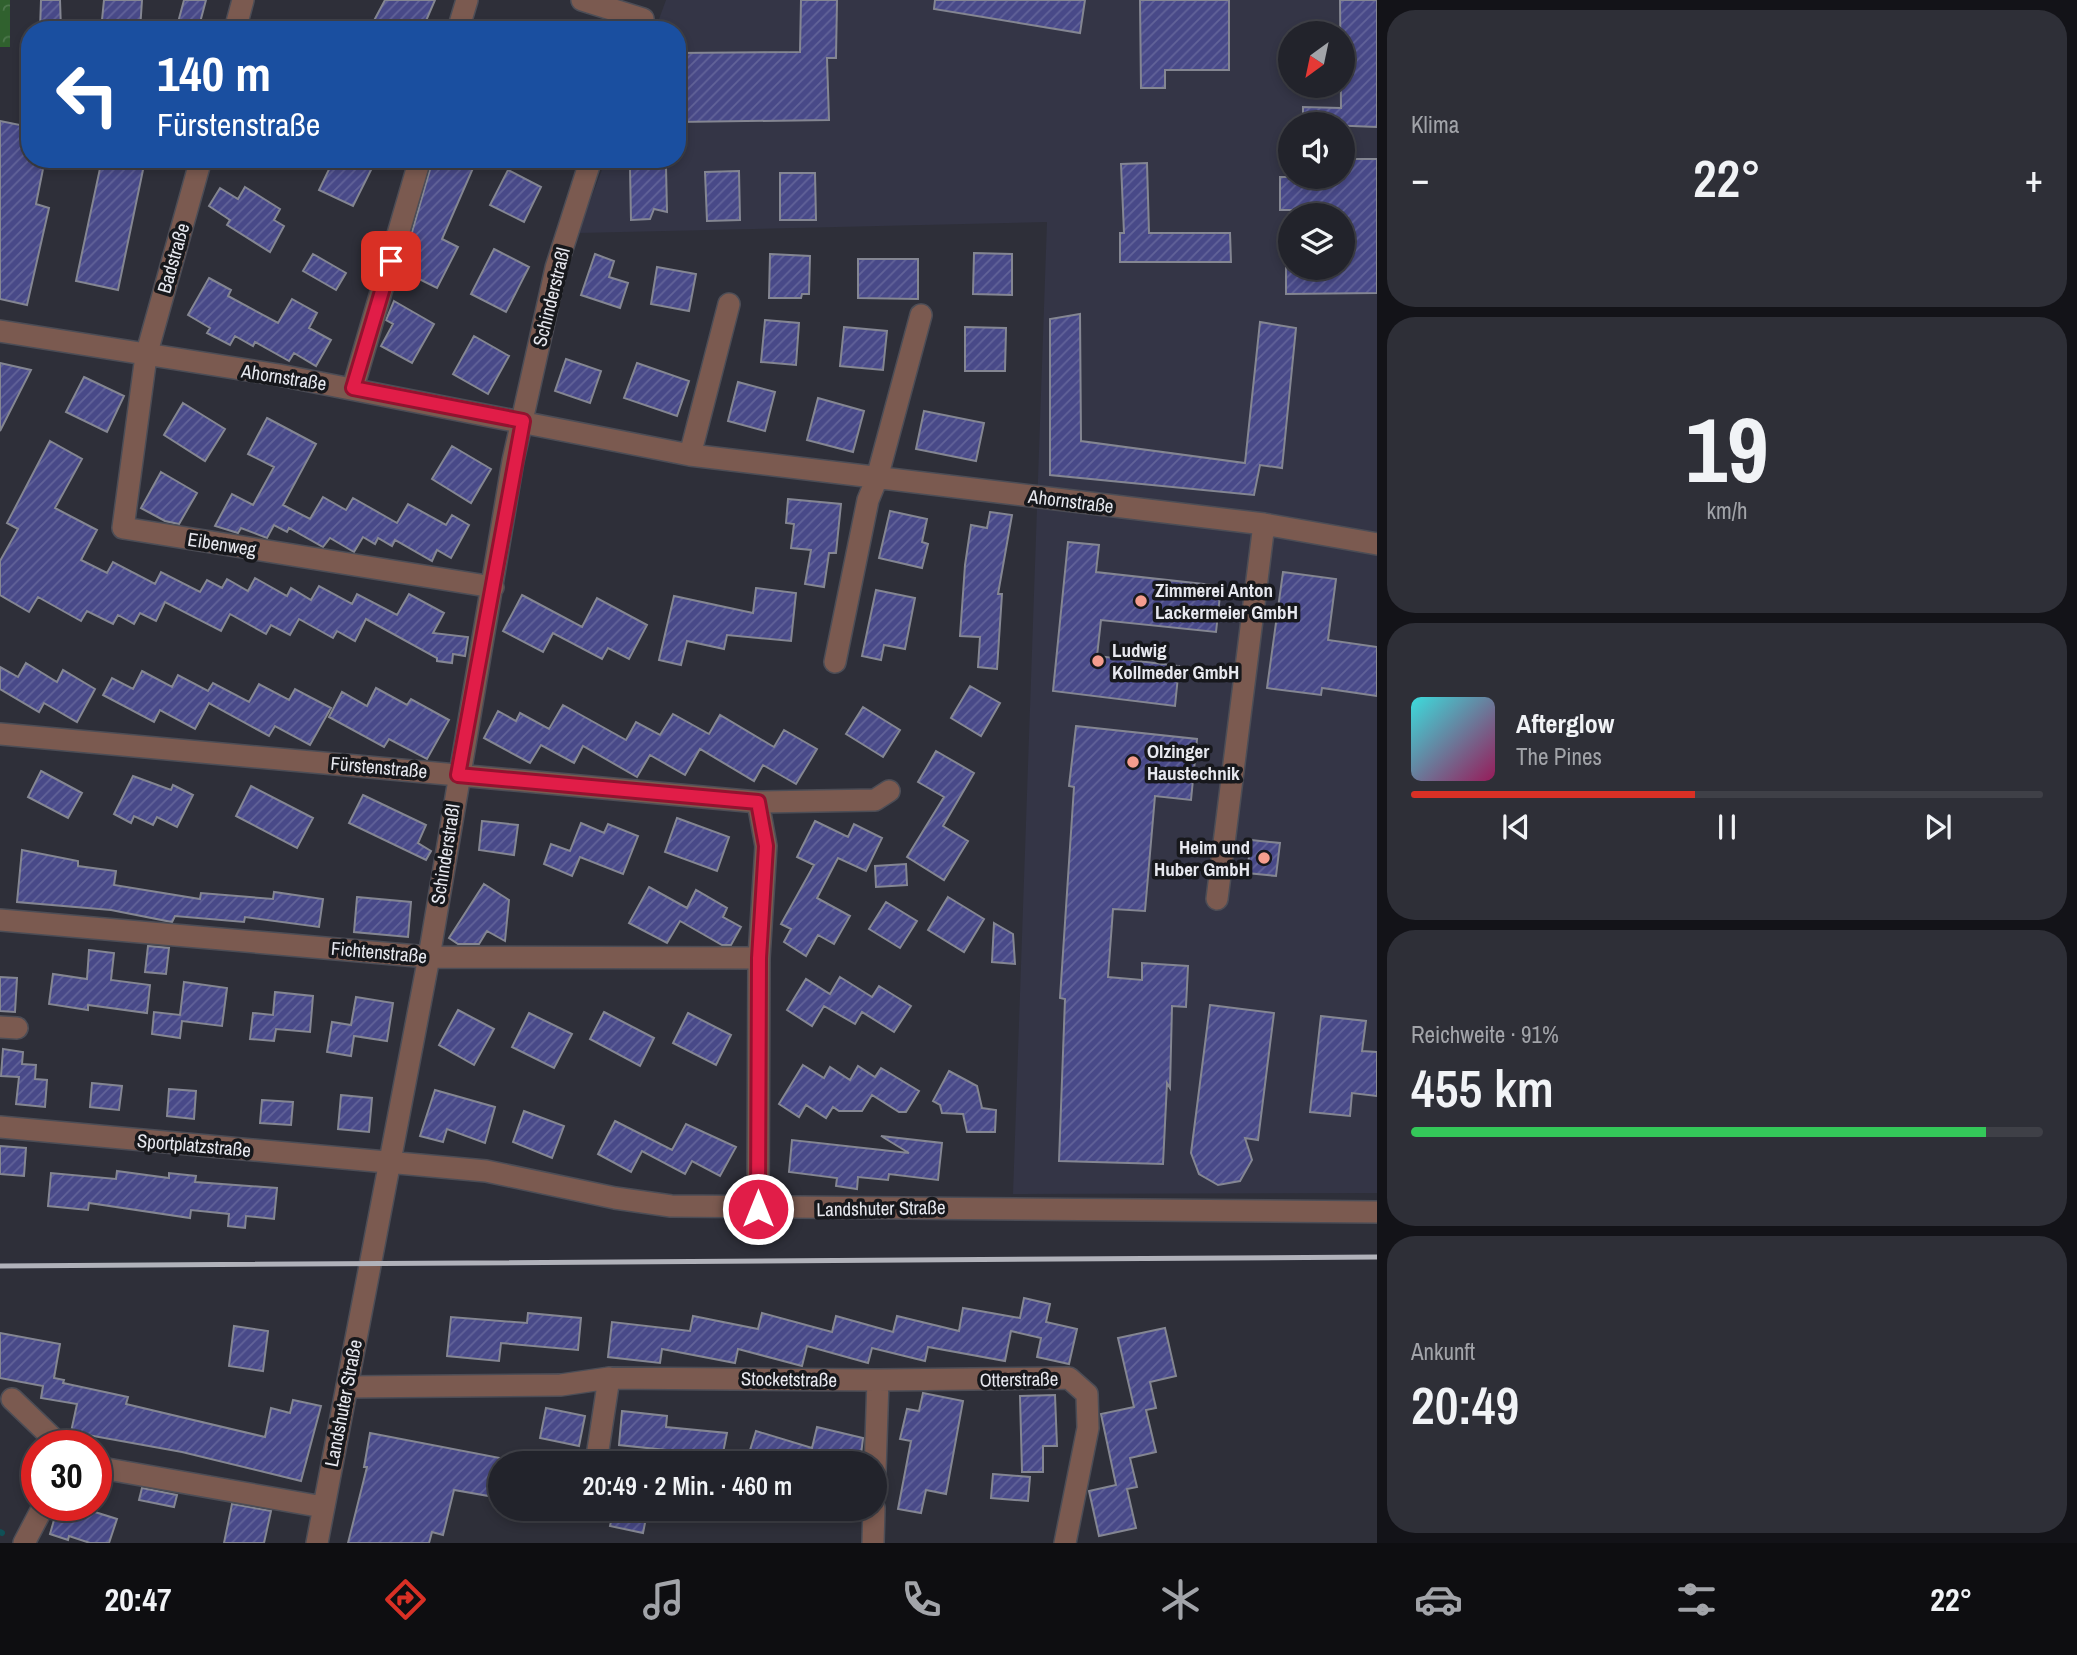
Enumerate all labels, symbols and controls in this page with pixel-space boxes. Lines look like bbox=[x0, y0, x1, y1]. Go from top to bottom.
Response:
north arrow bbox=[1278, 21, 1354, 98]
map controls bbox=[1278, 21, 1355, 280]
text: 140 m bbox=[157, 40, 271, 106]
icon: left bbox=[42, 49, 133, 140]
text: Fürstenstraße bbox=[157, 103, 320, 146]
text: Klima bbox=[1411, 109, 1459, 140]
button: sound bbox=[1278, 112, 1355, 189]
text: 22° bbox=[1693, 143, 1761, 213]
text: − bbox=[1411, 153, 1429, 204]
text: + bbox=[2025, 153, 2043, 204]
button: layers bbox=[1278, 203, 1355, 280]
street label: Badstraße bbox=[151, 220, 195, 296]
pin bbox=[361, 231, 421, 291]
icon: arrive bbox=[372, 242, 410, 280]
street label: Schinderstraßl bbox=[526, 245, 576, 349]
street label: Ahornstraße bbox=[239, 357, 328, 397]
text: 19 bbox=[1686, 388, 1769, 510]
street label: Ahornstraße bbox=[1026, 483, 1115, 519]
text: km/h bbox=[1707, 495, 1747, 526]
street label: Eibenweg bbox=[186, 526, 259, 562]
place label: Zimmerei Anton Lackermeier GmbH bbox=[1155, 577, 1298, 625]
marker: Zimmerei Anton Lackermeier GmbH bbox=[1133, 593, 1149, 609]
place label: Ludwig Kollmeder GmbH bbox=[1112, 637, 1239, 685]
marker: Ludwig Kollmeder GmbH bbox=[1090, 653, 1106, 669]
text: Afterglow bbox=[1516, 706, 1614, 741]
place label: Olzinger Haustechnik bbox=[1147, 738, 1240, 786]
text: The Pines bbox=[1516, 741, 1602, 772]
street label: Fürstenstraße bbox=[330, 750, 428, 784]
marker: Olzinger Haustechnik bbox=[1125, 754, 1141, 770]
street label: Schinderstraßl bbox=[424, 802, 466, 906]
icon: previous bbox=[1497, 808, 1535, 846]
icon: pause bbox=[1708, 808, 1746, 846]
icon: next bbox=[1919, 808, 1957, 846]
place label: Heim und Huber GmbH bbox=[1154, 834, 1250, 882]
marker: Heim und Huber GmbH bbox=[1256, 850, 1272, 866]
street label: Fichtenstraße bbox=[330, 935, 428, 969]
text: Reichweite · 91% bbox=[1411, 1019, 1559, 1050]
text: 455 km bbox=[1411, 1053, 1554, 1123]
street label: Sportplatzstraße bbox=[136, 1127, 252, 1163]
position arrow bbox=[721, 1172, 795, 1246]
street label: Landshuter Straße bbox=[816, 1194, 946, 1222]
text: Ankunft bbox=[1411, 1336, 1475, 1367]
street label: Landshuter Straße bbox=[318, 1337, 368, 1469]
street label: Stocketstraße bbox=[741, 1365, 837, 1393]
street label: Otterstraße bbox=[979, 1365, 1059, 1393]
text: 20:49 bbox=[1411, 1370, 1519, 1440]
speed limit sign: 30 bbox=[21, 1430, 112, 1521]
text: 20:49 · 2 Min. · 460 m bbox=[583, 1468, 792, 1503]
icon: directions bbox=[381, 1575, 430, 1624]
icon: music bbox=[639, 1575, 688, 1624]
icon: phone bbox=[897, 1575, 946, 1624]
icon: climate bbox=[1156, 1575, 1205, 1624]
icon: car bbox=[1414, 1575, 1463, 1624]
icon: filters bbox=[1672, 1575, 1721, 1624]
text: 20:47 bbox=[105, 1578, 172, 1621]
text: 22° bbox=[1930, 1578, 1972, 1621]

